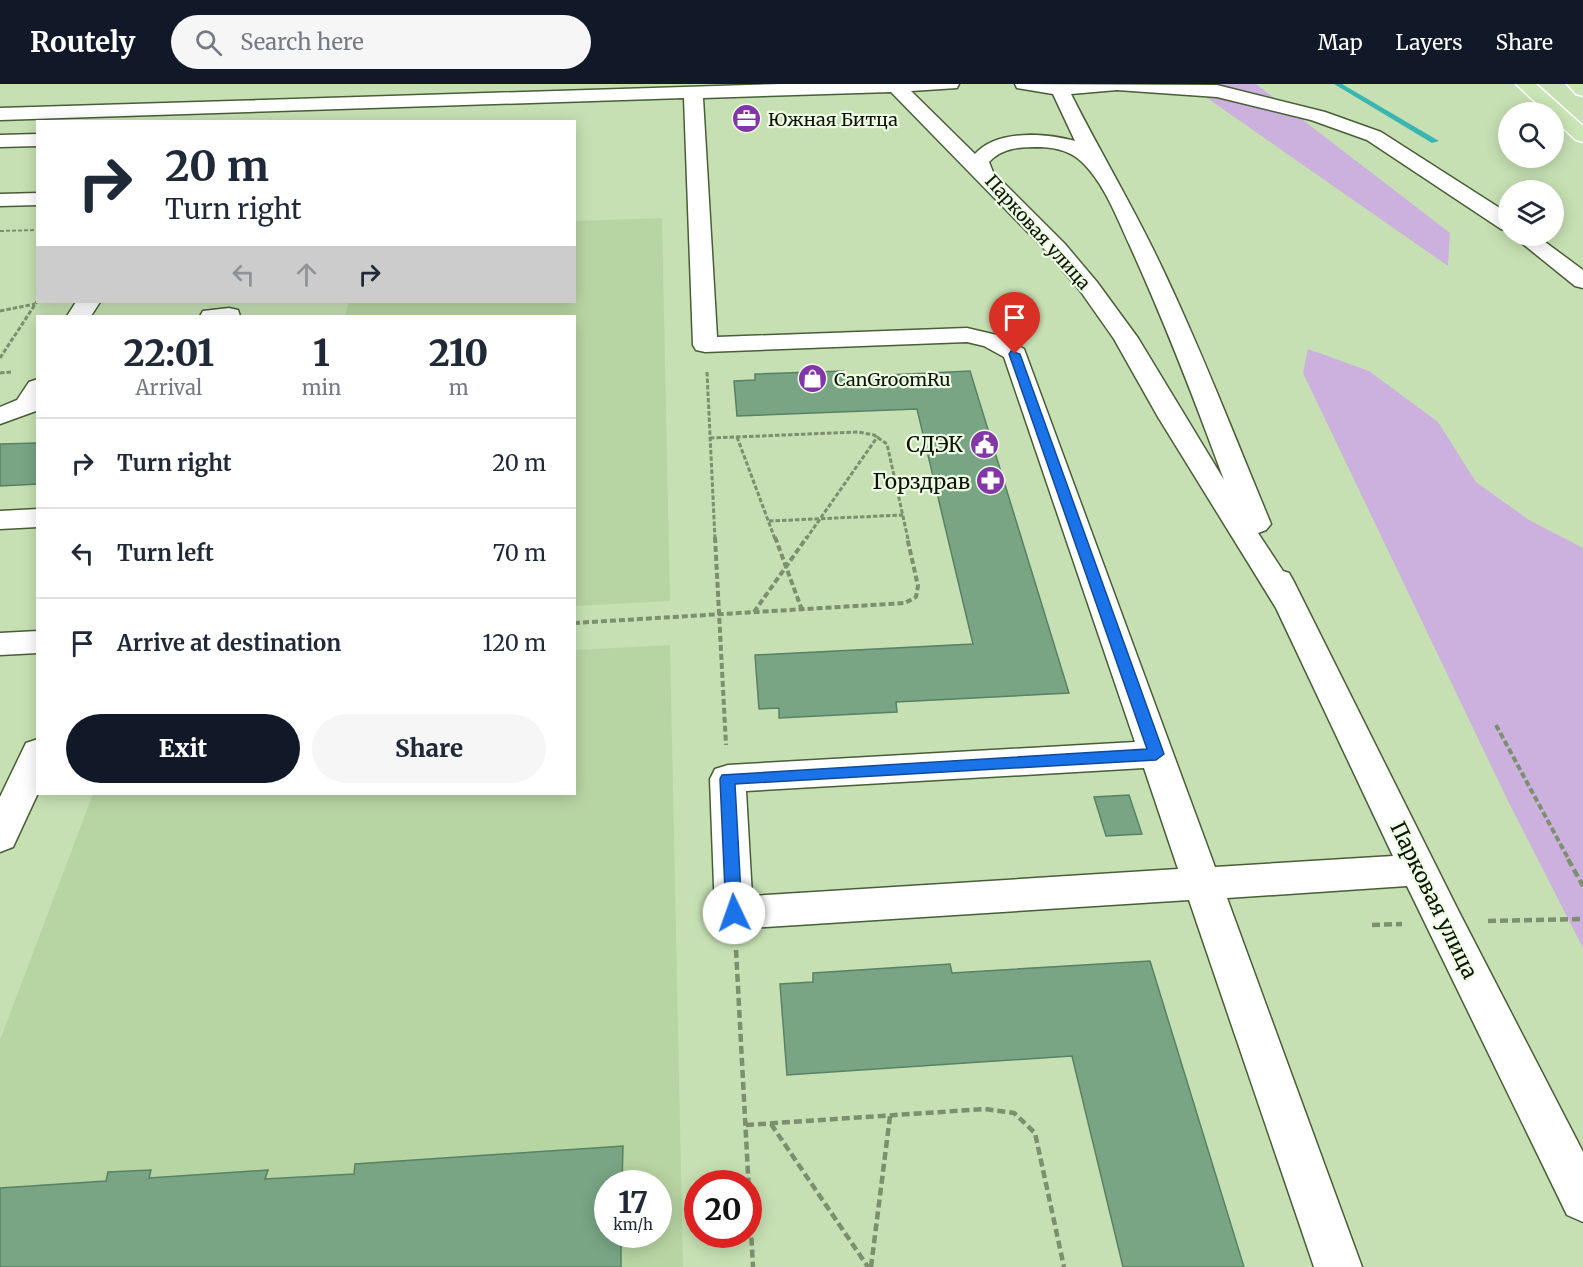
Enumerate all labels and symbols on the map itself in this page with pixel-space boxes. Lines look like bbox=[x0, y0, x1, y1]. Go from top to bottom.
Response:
office icon: Южная Битца bbox=[731, 103, 763, 135]
place label: Южная Битца bbox=[768, 108, 898, 131]
street label: Парковая улица bbox=[980, 170, 1096, 295]
pin bbox=[989, 292, 1040, 354]
shop icon: CanGroomRu bbox=[797, 363, 829, 395]
place label: CanGroomRu bbox=[834, 368, 951, 391]
public building icon: СДЭК bbox=[968, 428, 1000, 460]
place label: СДЭК bbox=[906, 431, 963, 458]
pharmacy icon: Горздрав bbox=[975, 465, 1007, 497]
place label: Горздрав bbox=[873, 468, 970, 495]
street label: Парковая улица bbox=[1384, 817, 1484, 983]
position arrow bbox=[702, 881, 766, 945]
speed limit sign: 20 bbox=[684, 1170, 762, 1248]

